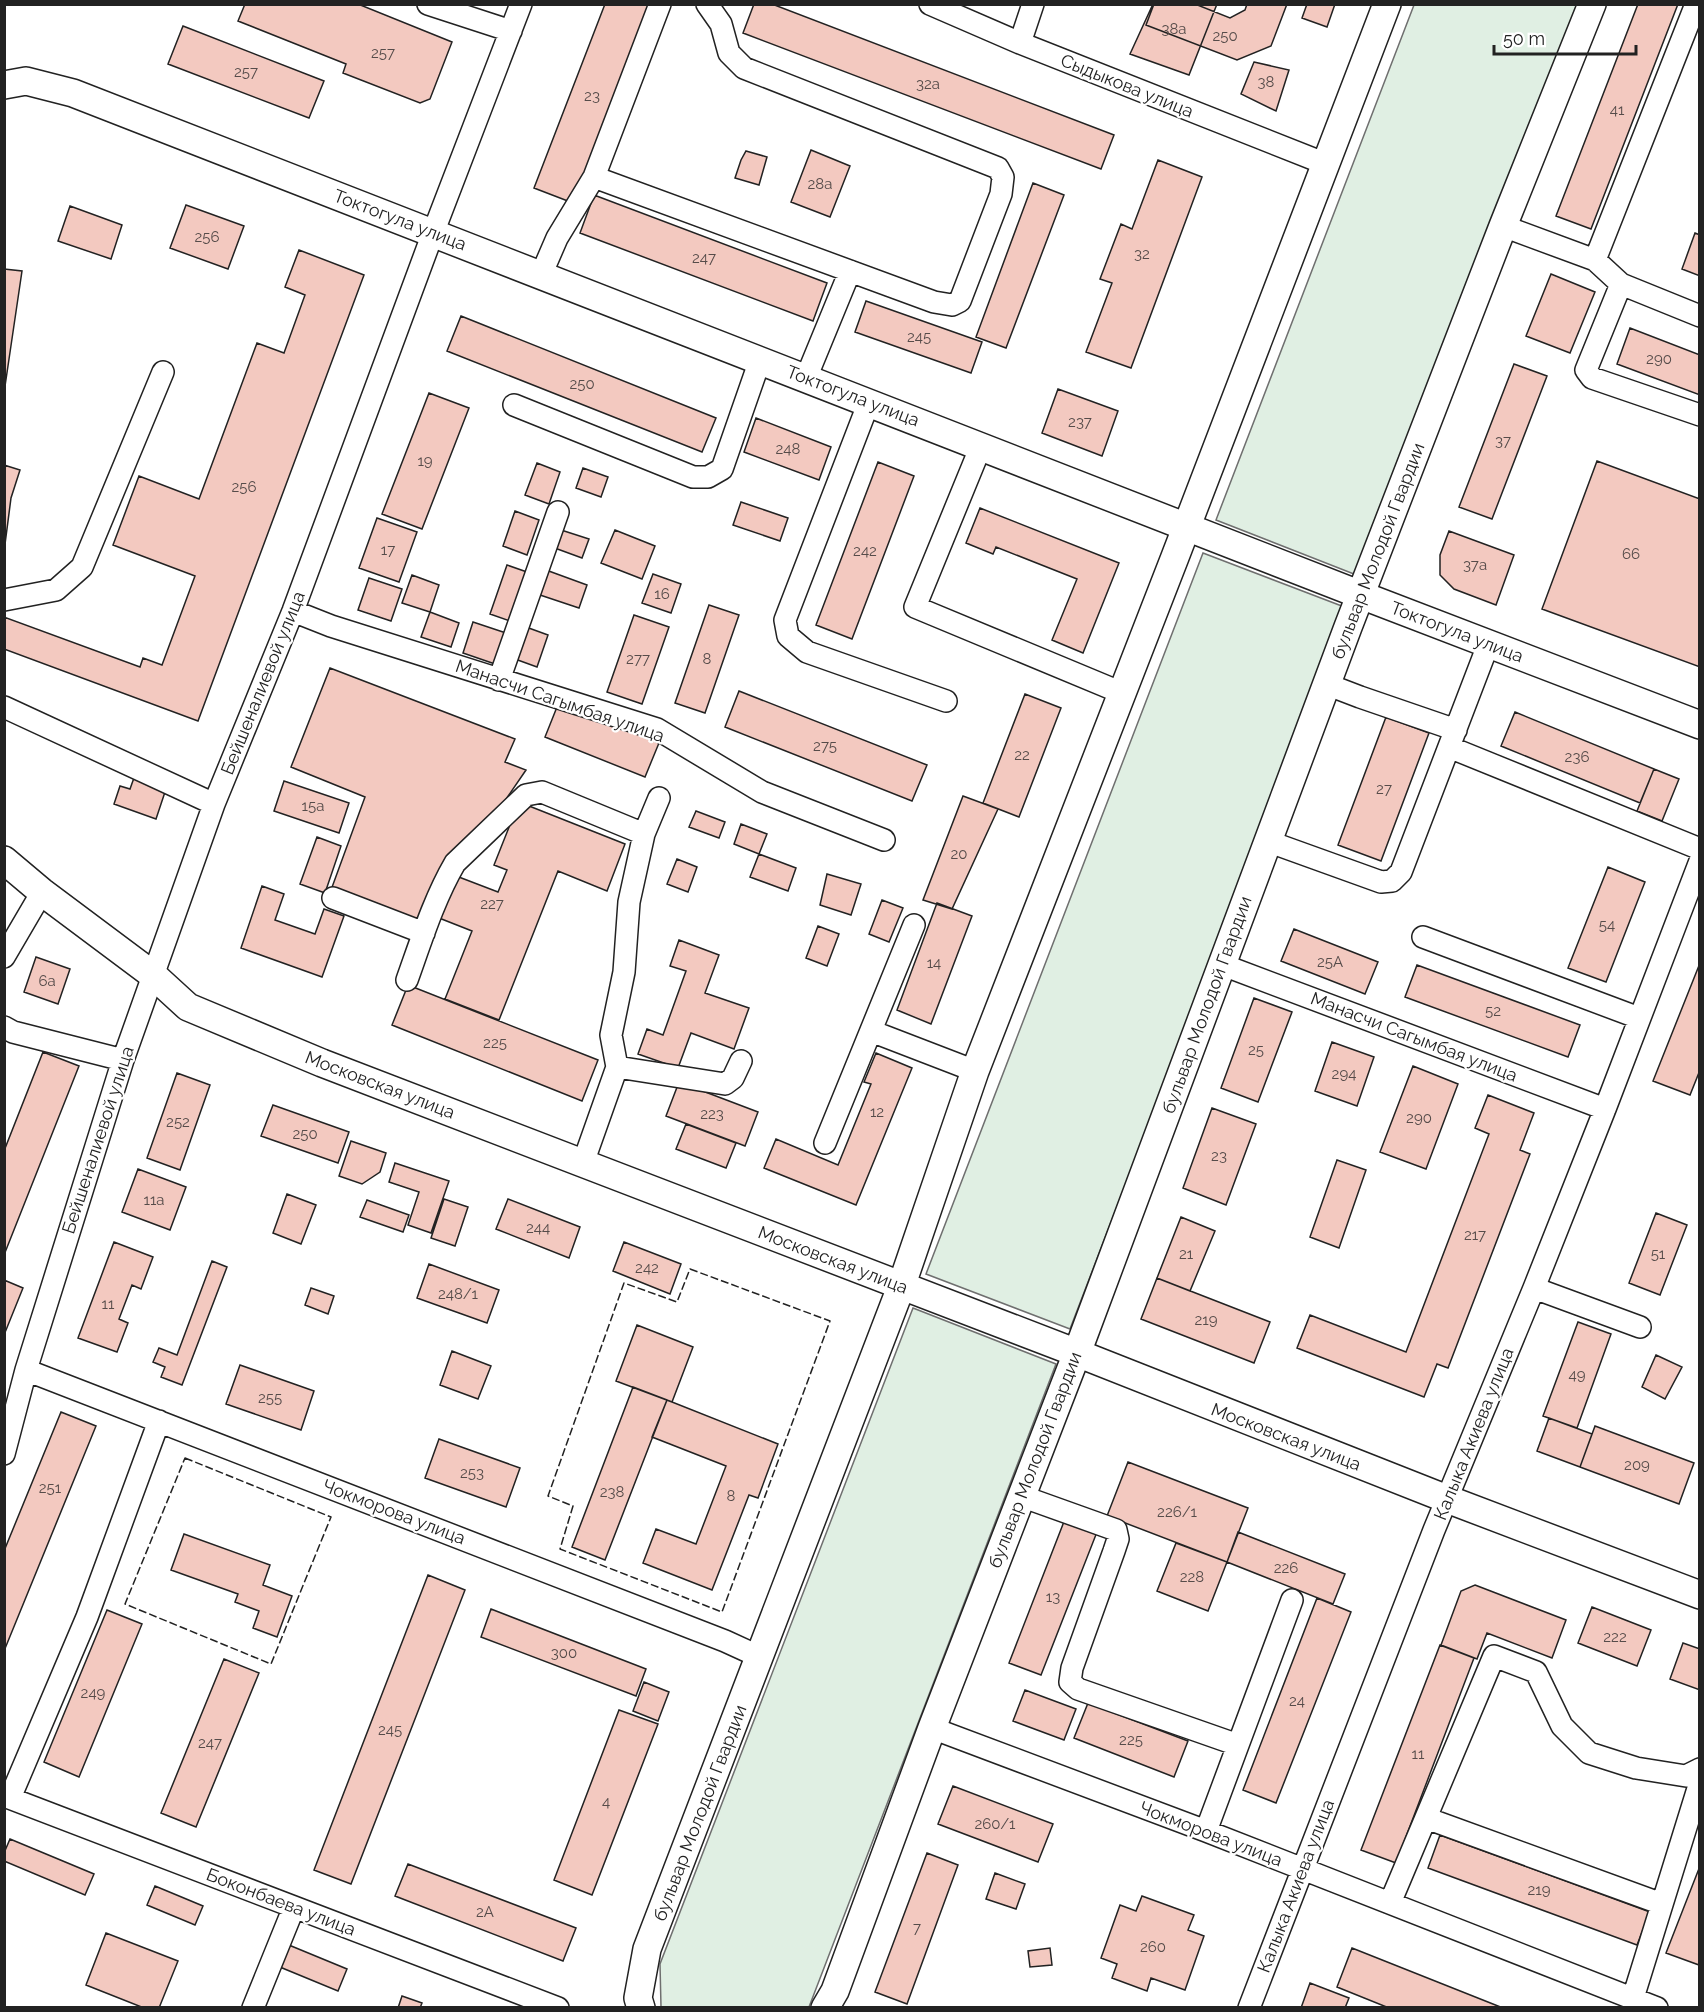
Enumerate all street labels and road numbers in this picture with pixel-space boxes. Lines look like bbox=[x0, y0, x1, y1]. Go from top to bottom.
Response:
street label: Сыдыкова улица bbox=[1058, 49, 1197, 122]
street label: Токтогула улица bbox=[331, 185, 470, 255]
street label: Токтогула улица bbox=[784, 361, 923, 431]
street label: бульвар Молодой Гвардии bbox=[1327, 440, 1429, 662]
street label: Бейшеналиевой улица bbox=[216, 588, 309, 778]
street label: Токтогула улица bbox=[1388, 597, 1527, 667]
street label: Манасчи Сагымбая улица bbox=[453, 655, 667, 746]
street label: бульвар Молодой Гвардии bbox=[1157, 893, 1256, 1116]
street label: Манасчи Сагымбая улица bbox=[1308, 987, 1520, 1086]
street label: Бейшеналиевой улица bbox=[57, 1044, 138, 1236]
street label: Московская улица bbox=[302, 1046, 458, 1123]
street label: Московская улица bbox=[755, 1221, 911, 1298]
street label: Калыка Акиева улица bbox=[1429, 1345, 1518, 1523]
street label: бульвар Молодой Гвардии bbox=[984, 1349, 1086, 1571]
street label: Московская улица bbox=[1208, 1398, 1364, 1475]
street label: Чокморова улица bbox=[320, 1475, 469, 1548]
street label: бульвар Молодой Гвардии bbox=[649, 1702, 751, 1924]
street label: Калыка Акиева улица bbox=[1253, 1796, 1338, 1976]
street label: Чокморова улица bbox=[1137, 1797, 1286, 1870]
street label: Боконбаева улица bbox=[204, 1863, 359, 1940]

